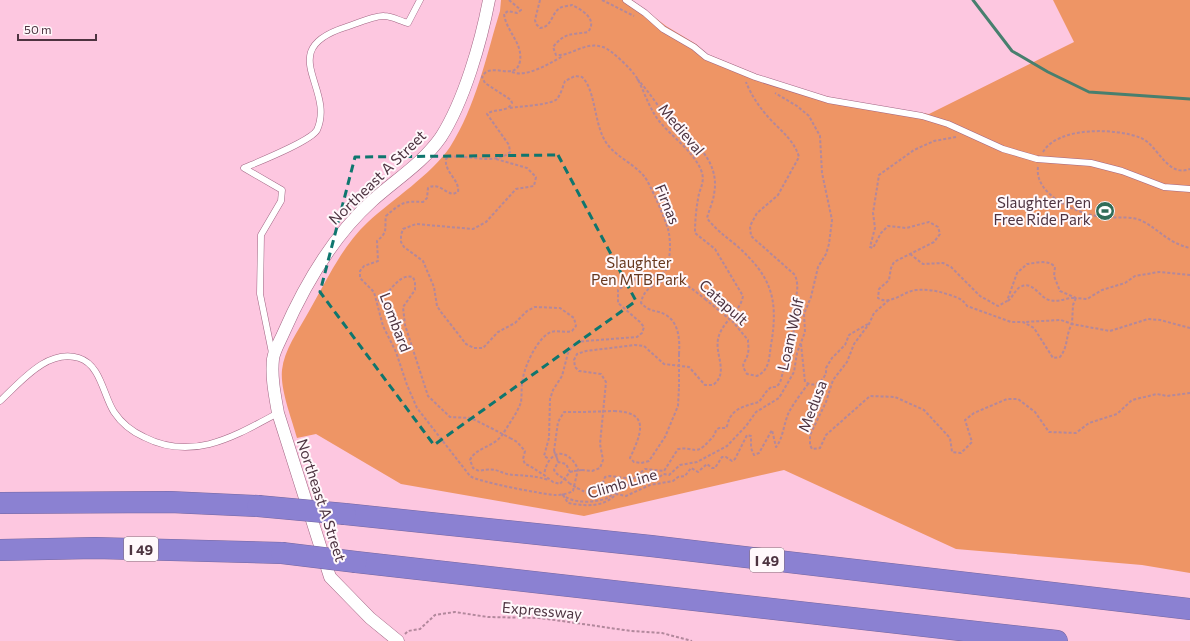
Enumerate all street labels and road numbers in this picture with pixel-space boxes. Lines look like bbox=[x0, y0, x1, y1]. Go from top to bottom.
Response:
street label: Medieval bbox=[655, 100, 709, 158]
street label: Northeast A Street bbox=[325, 126, 429, 228]
street label: Firnas bbox=[652, 181, 684, 227]
street label: Catapult bbox=[696, 275, 752, 329]
street label: Lombard bbox=[377, 290, 415, 354]
street label: Loam Wolf bbox=[773, 296, 807, 372]
street label: Medusa bbox=[794, 378, 830, 434]
street label: Northeast A Street bbox=[294, 436, 350, 564]
street label: Climb Line bbox=[585, 464, 659, 502]
road number: I 49 bbox=[124, 537, 158, 561]
road number: I 49 bbox=[750, 548, 784, 572]
street label: Expressway bbox=[501, 598, 583, 622]

